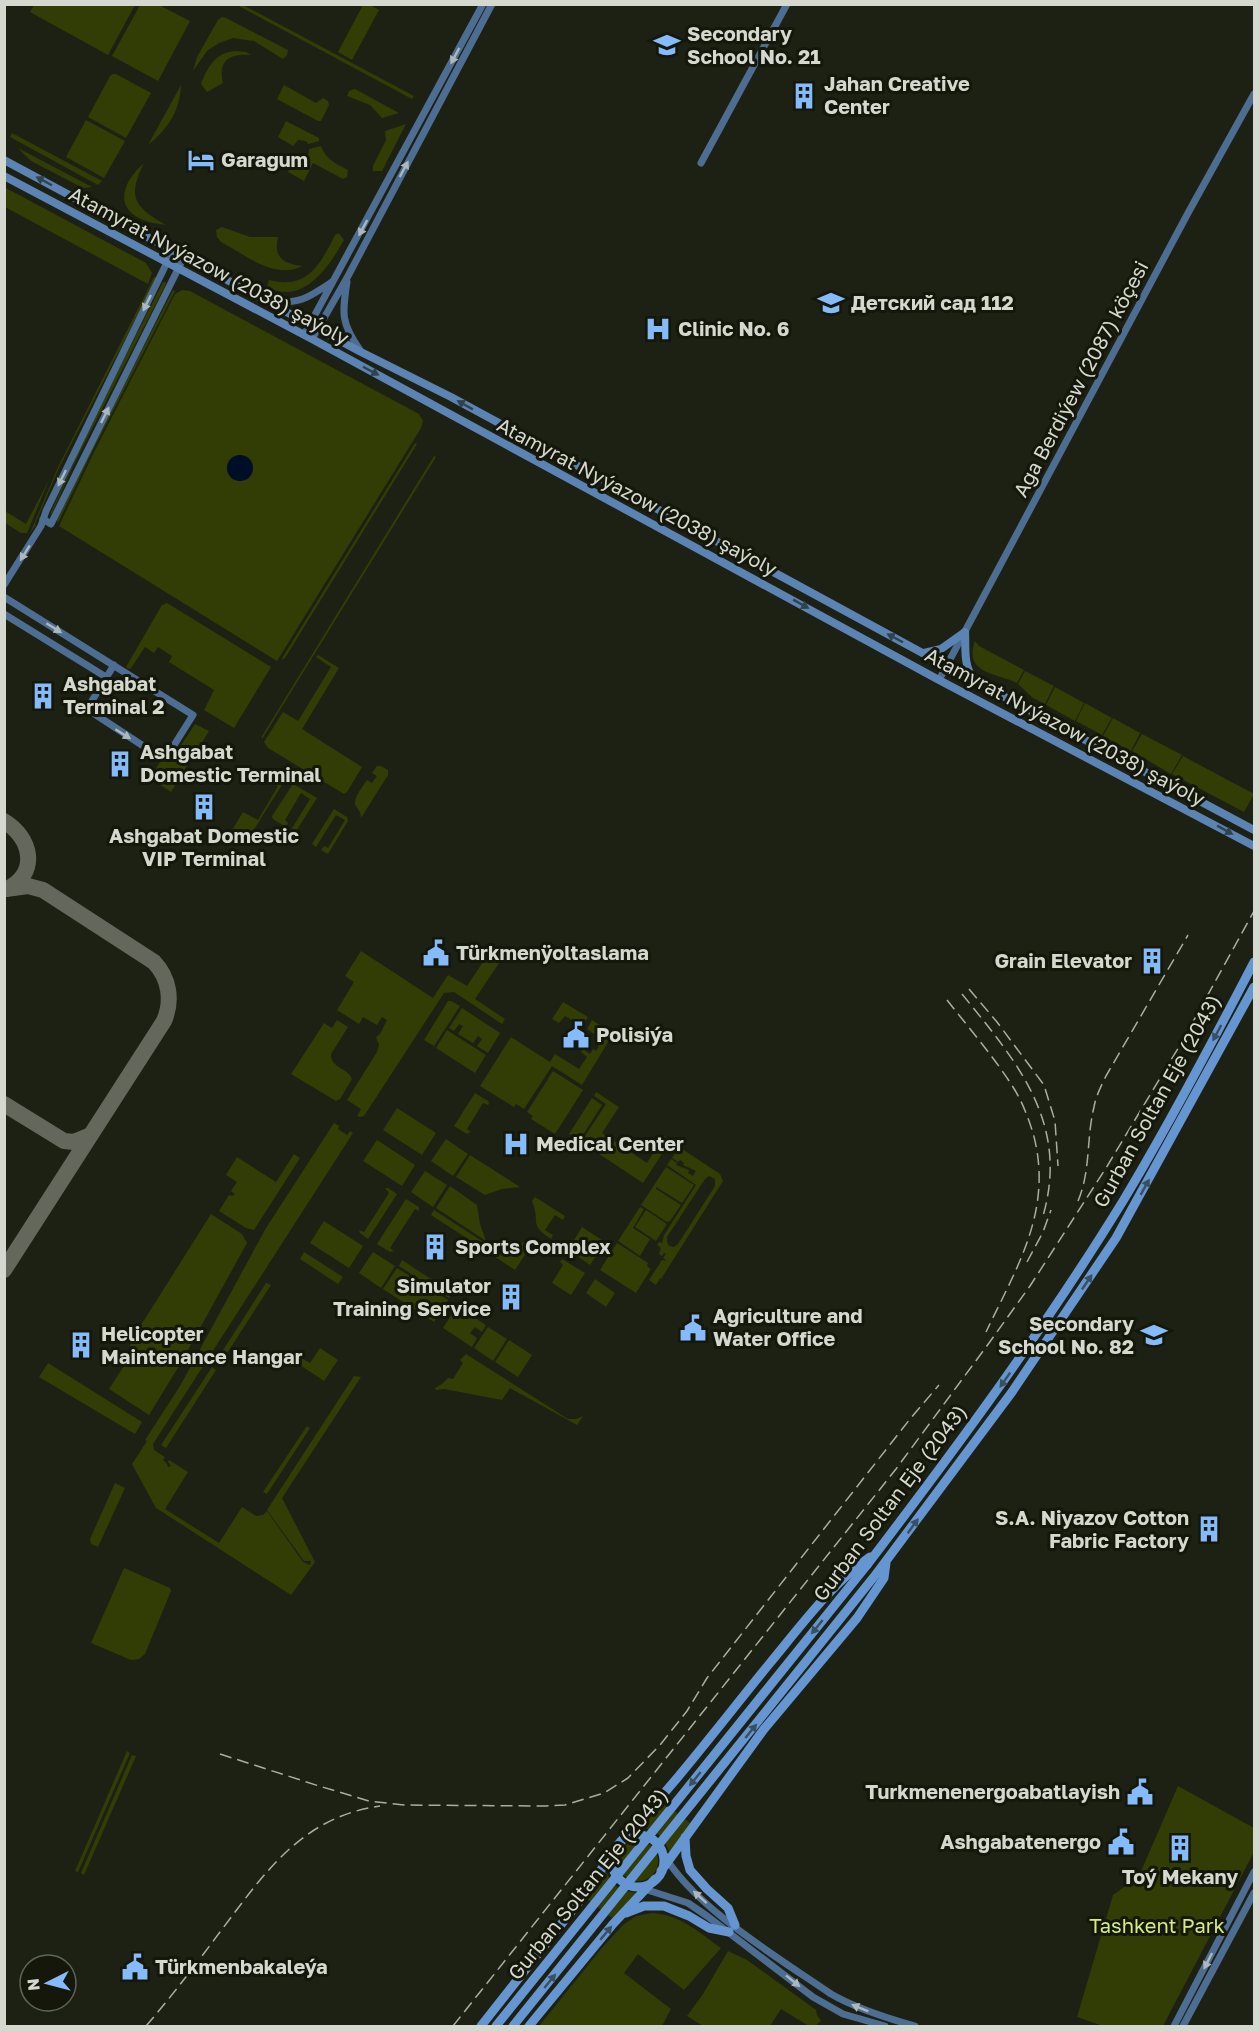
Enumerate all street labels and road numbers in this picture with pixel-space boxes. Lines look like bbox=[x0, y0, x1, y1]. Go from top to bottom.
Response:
street label: Atamyrat Nyýazow (2038) şaýoly bbox=[65, 181, 354, 349]
street label: Aga Berdiýew (2087) köçesi bbox=[1008, 256, 1153, 501]
street label: Atamyrat Nyýazow (2038) şaýoly bbox=[493, 412, 782, 580]
street label: Atamyrat Nyýazow (2038) şaýoly bbox=[921, 642, 1210, 810]
street label: Gurban Soltan Eje (2043) bbox=[1088, 990, 1225, 1211]
street label: Gurban Soltan Eje (2043) bbox=[808, 1400, 971, 1605]
street label: Gurban Soltan Eje (2043) bbox=[503, 1783, 672, 1984]

